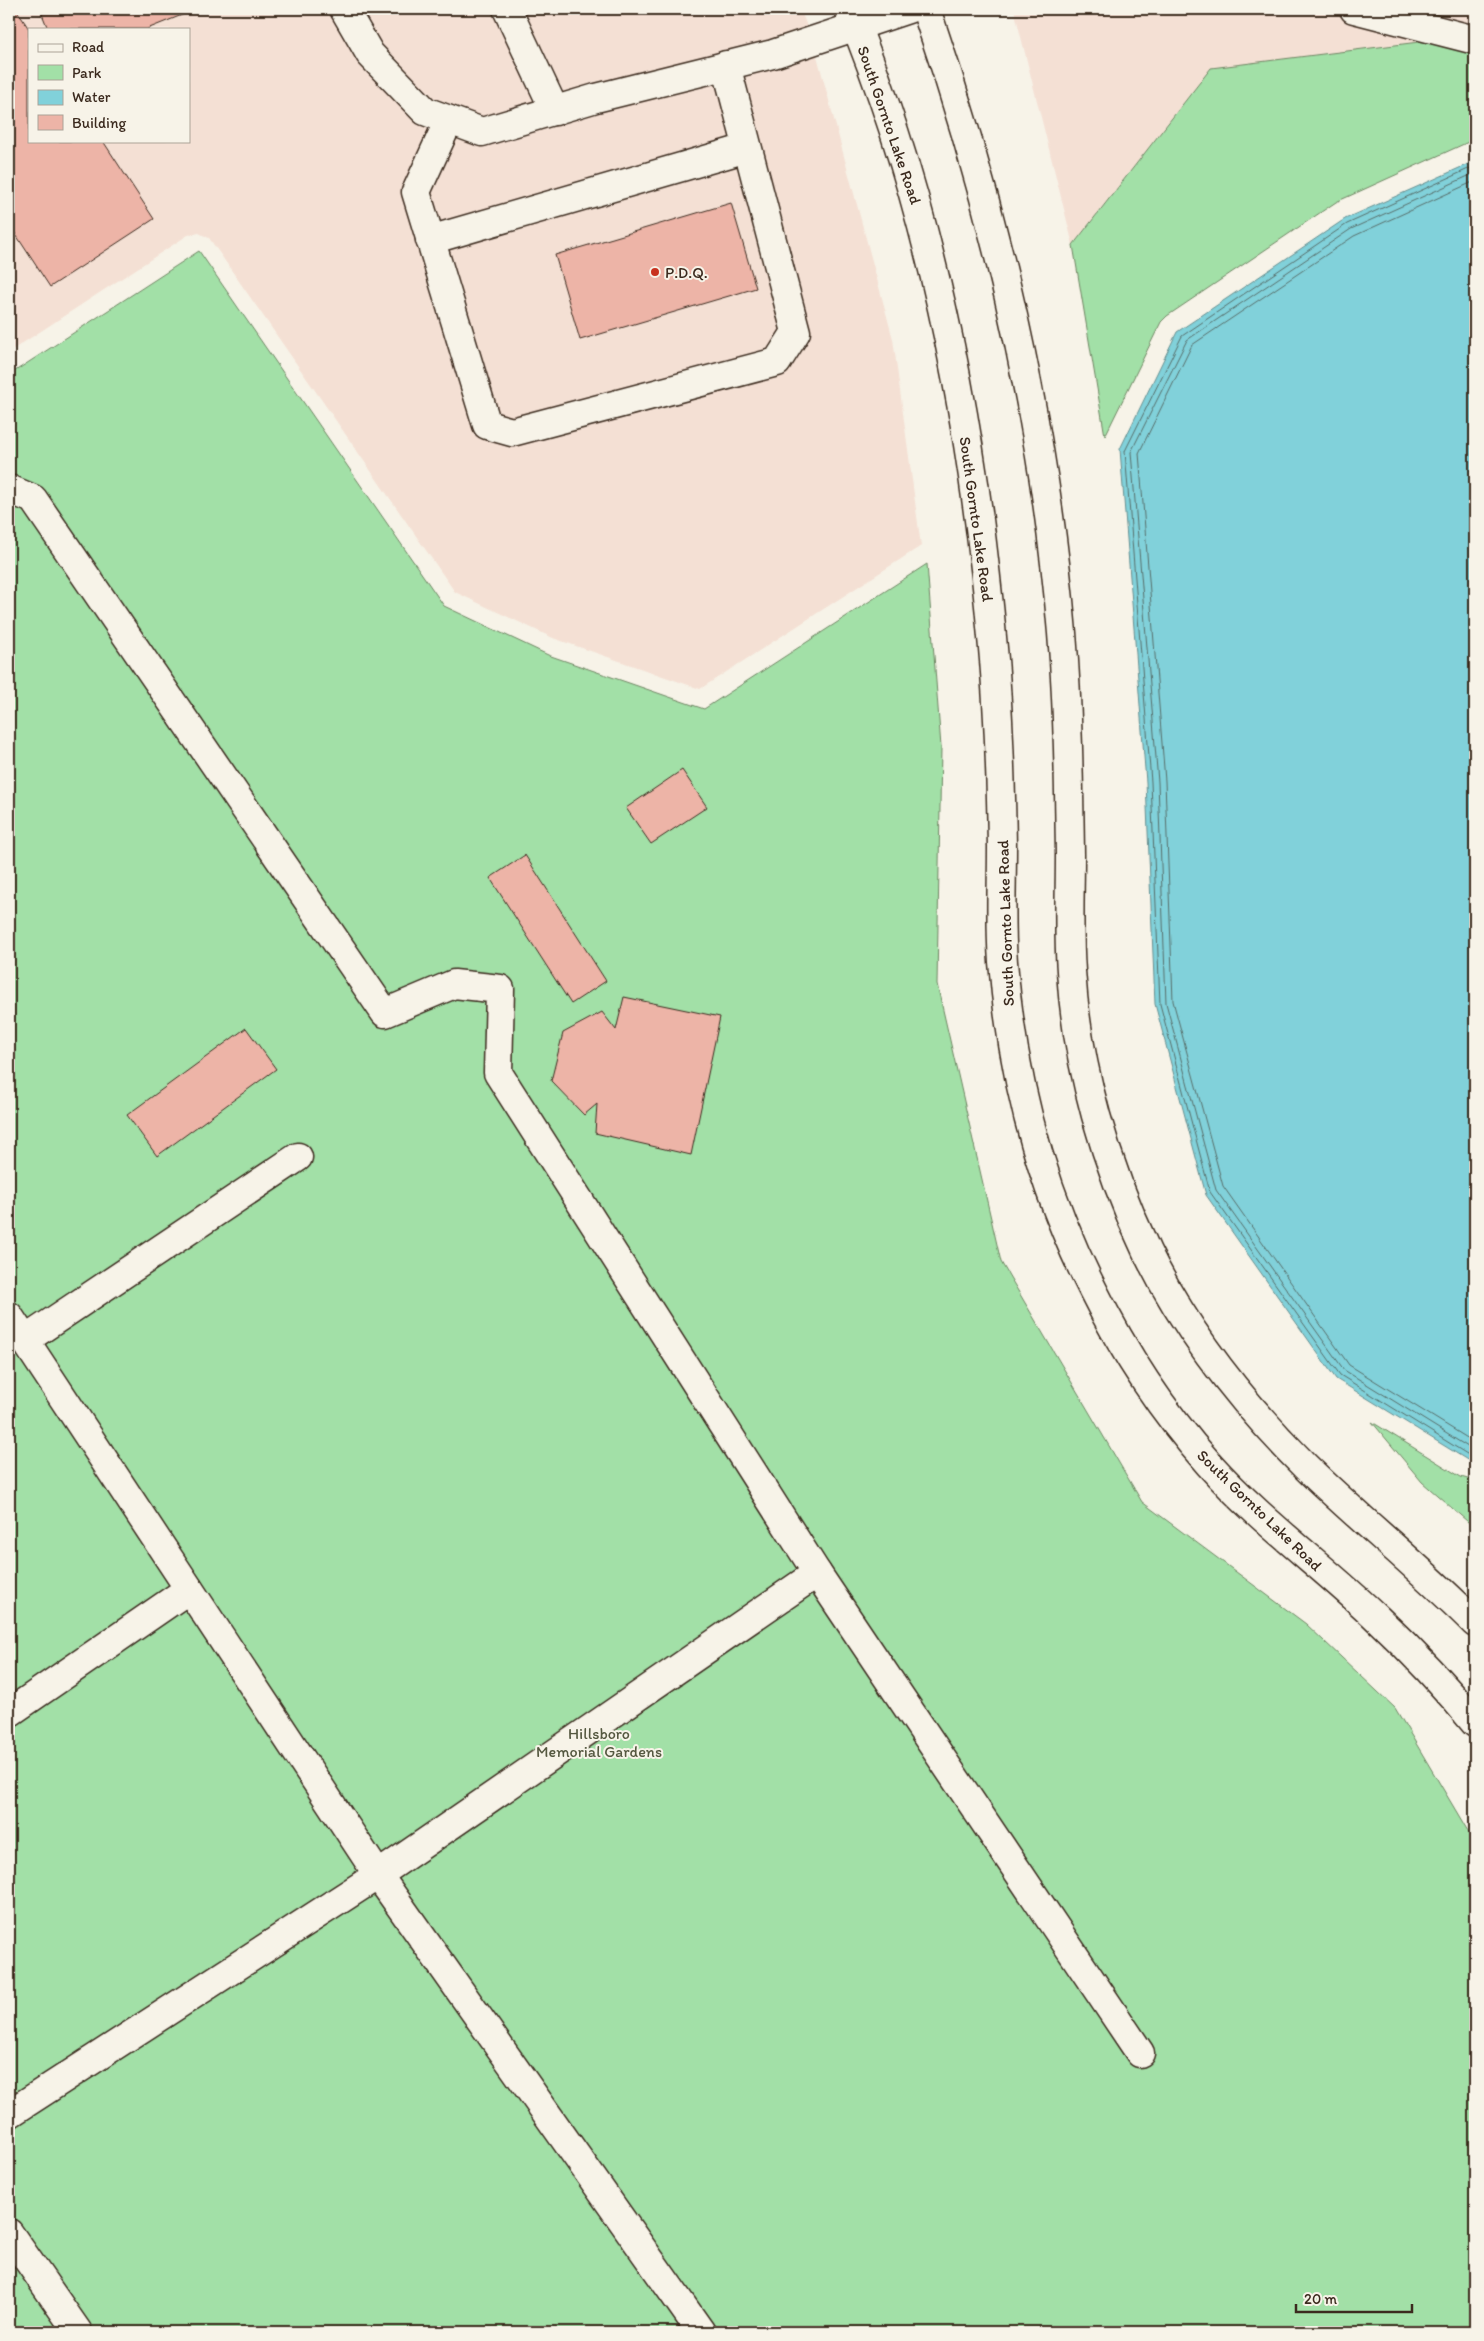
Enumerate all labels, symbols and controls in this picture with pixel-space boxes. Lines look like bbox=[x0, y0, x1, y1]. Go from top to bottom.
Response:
legend bbox=[28, 28, 190, 142]
text: Road bbox=[72, 38, 105, 56]
street label: South Gornto Lake Road bbox=[853, 43, 926, 207]
text: Park bbox=[72, 64, 102, 82]
text: Water bbox=[72, 88, 111, 106]
text: Building bbox=[72, 114, 126, 132]
place label: P.D.Q. bbox=[665, 263, 708, 282]
marker: P.D.Q. bbox=[649, 266, 661, 278]
street label: South Gornto Lake Road bbox=[956, 435, 998, 603]
street label: South Gornto Lake Road bbox=[993, 839, 1018, 1006]
street label: South Gornto Lake Road bbox=[1193, 1446, 1326, 1575]
park label: Hillsboro Memorial Gardens bbox=[536, 1724, 662, 1761]
scale bar bbox=[1296, 2281, 1413, 2313]
text: 20 m bbox=[1304, 2290, 1338, 2308]

